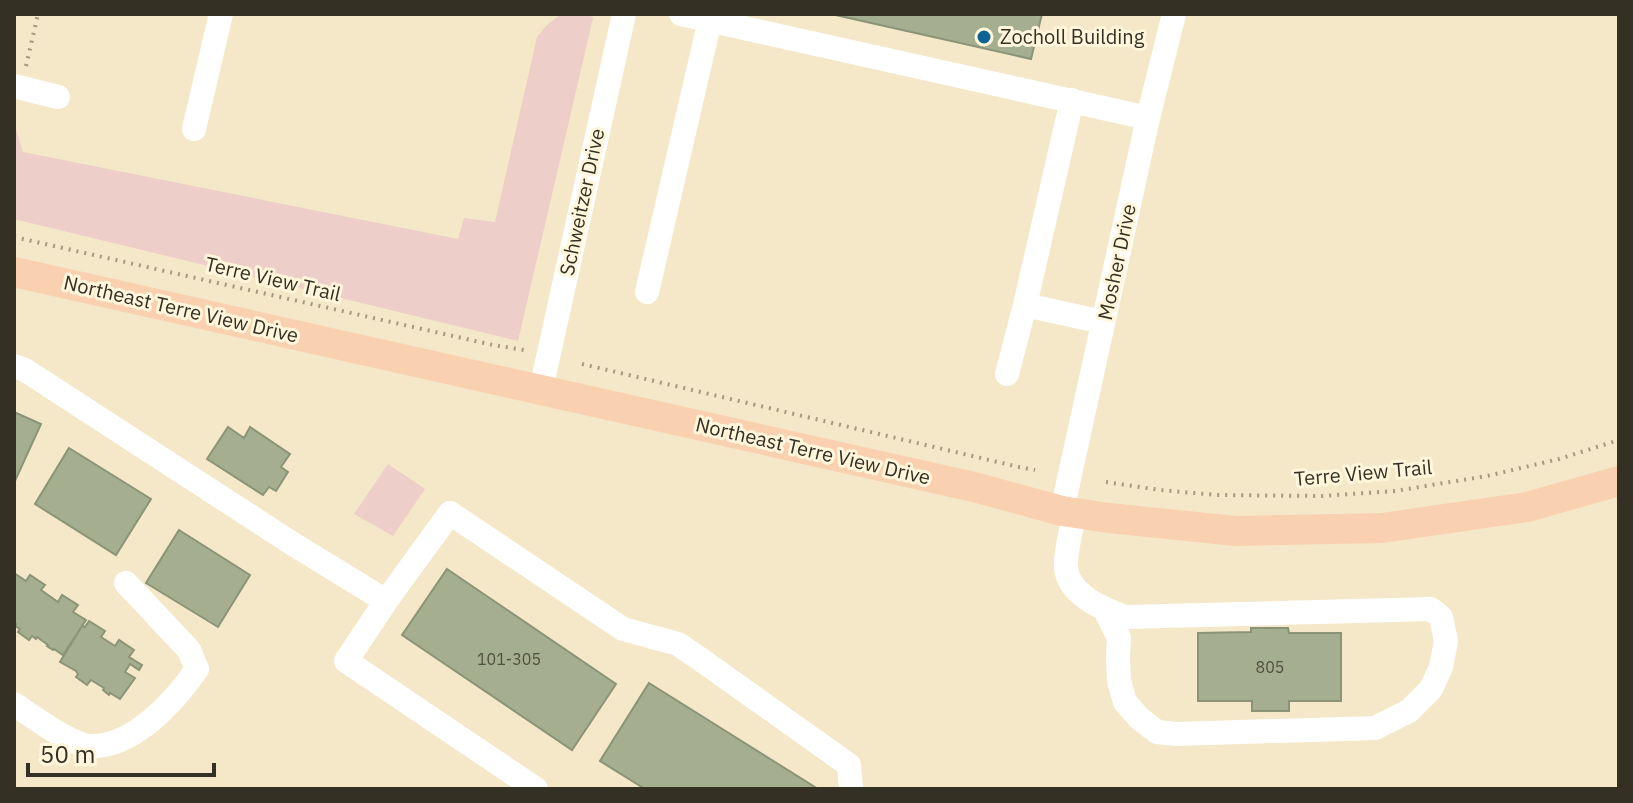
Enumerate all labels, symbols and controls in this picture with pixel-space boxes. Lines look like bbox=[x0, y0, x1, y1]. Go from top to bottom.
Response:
place label: Zocholl Building bbox=[1000, 23, 1145, 50]
marker: Zocholl Building bbox=[975, 28, 993, 46]
street label: Schweitzer Drive bbox=[553, 126, 610, 278]
street label: Mosher Drive bbox=[1091, 201, 1142, 322]
street label: Terre View Trail bbox=[203, 250, 344, 307]
street label: Northeast Terre View Drive bbox=[61, 268, 301, 349]
street label: Northeast Terre View Drive bbox=[693, 410, 933, 491]
street label: Terre View Trail bbox=[1293, 453, 1433, 492]
house number: 101-305 bbox=[477, 649, 541, 669]
house number: 805 bbox=[1256, 657, 1284, 677]
scale bar bbox=[28, 727, 214, 777]
text: 50 m bbox=[40, 738, 95, 770]

